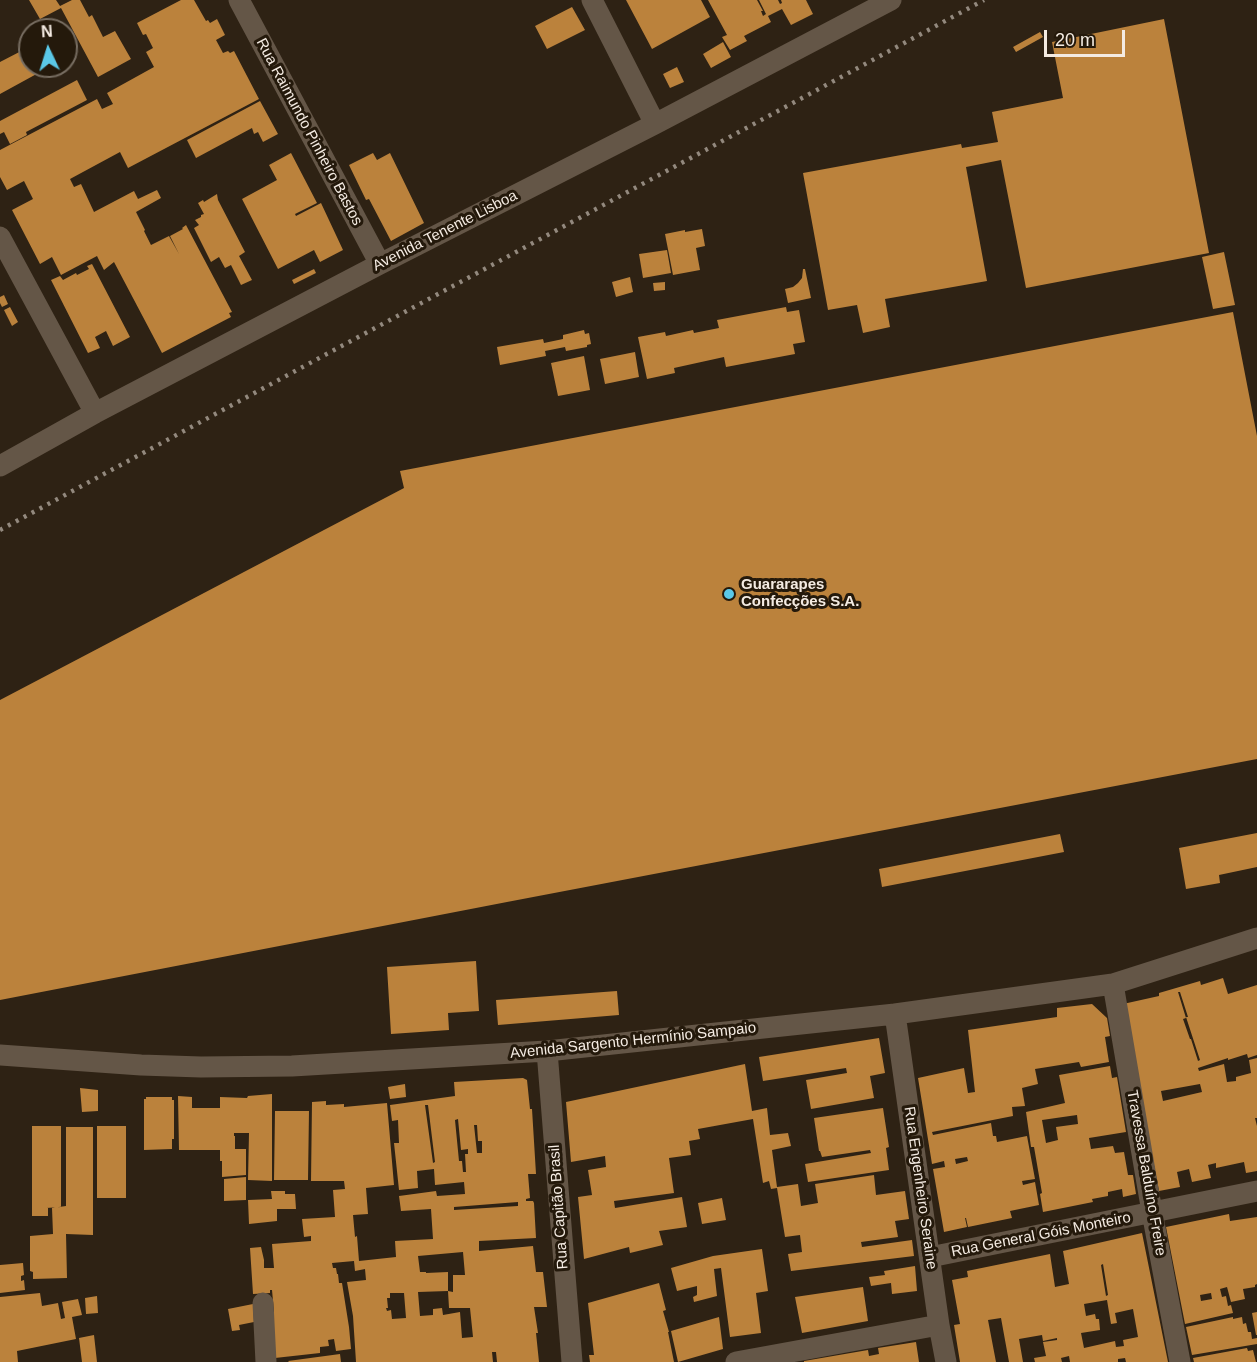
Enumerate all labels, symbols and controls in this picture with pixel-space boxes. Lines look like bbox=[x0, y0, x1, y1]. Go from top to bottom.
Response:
north arrow bbox=[18, 18, 78, 78]
scale bar bbox=[1047, 18, 1128, 56]
text: N bbox=[40, 23, 53, 40]
text: 20 m bbox=[1055, 30, 1095, 50]
street label: Rua Raimundo Pinheiro Bastos bbox=[252, 35, 366, 229]
street label: Avenida Tenente Lisboa bbox=[370, 187, 520, 275]
place label: Guararapes Confecções S.A. bbox=[741, 576, 859, 611]
marker: Guararapes Confecções S.A. bbox=[722, 587, 736, 601]
street label: Avenida Sargento Hermínio Sampaio bbox=[509, 1019, 757, 1063]
street label: Travessa Balduíno Freire bbox=[1123, 1089, 1169, 1257]
street label: Rua Engenheiro Seraine bbox=[900, 1105, 940, 1271]
street label: Rua Capitão Brasil bbox=[546, 1144, 572, 1270]
street label: Rua General Góis Monteiro bbox=[950, 1209, 1132, 1261]

